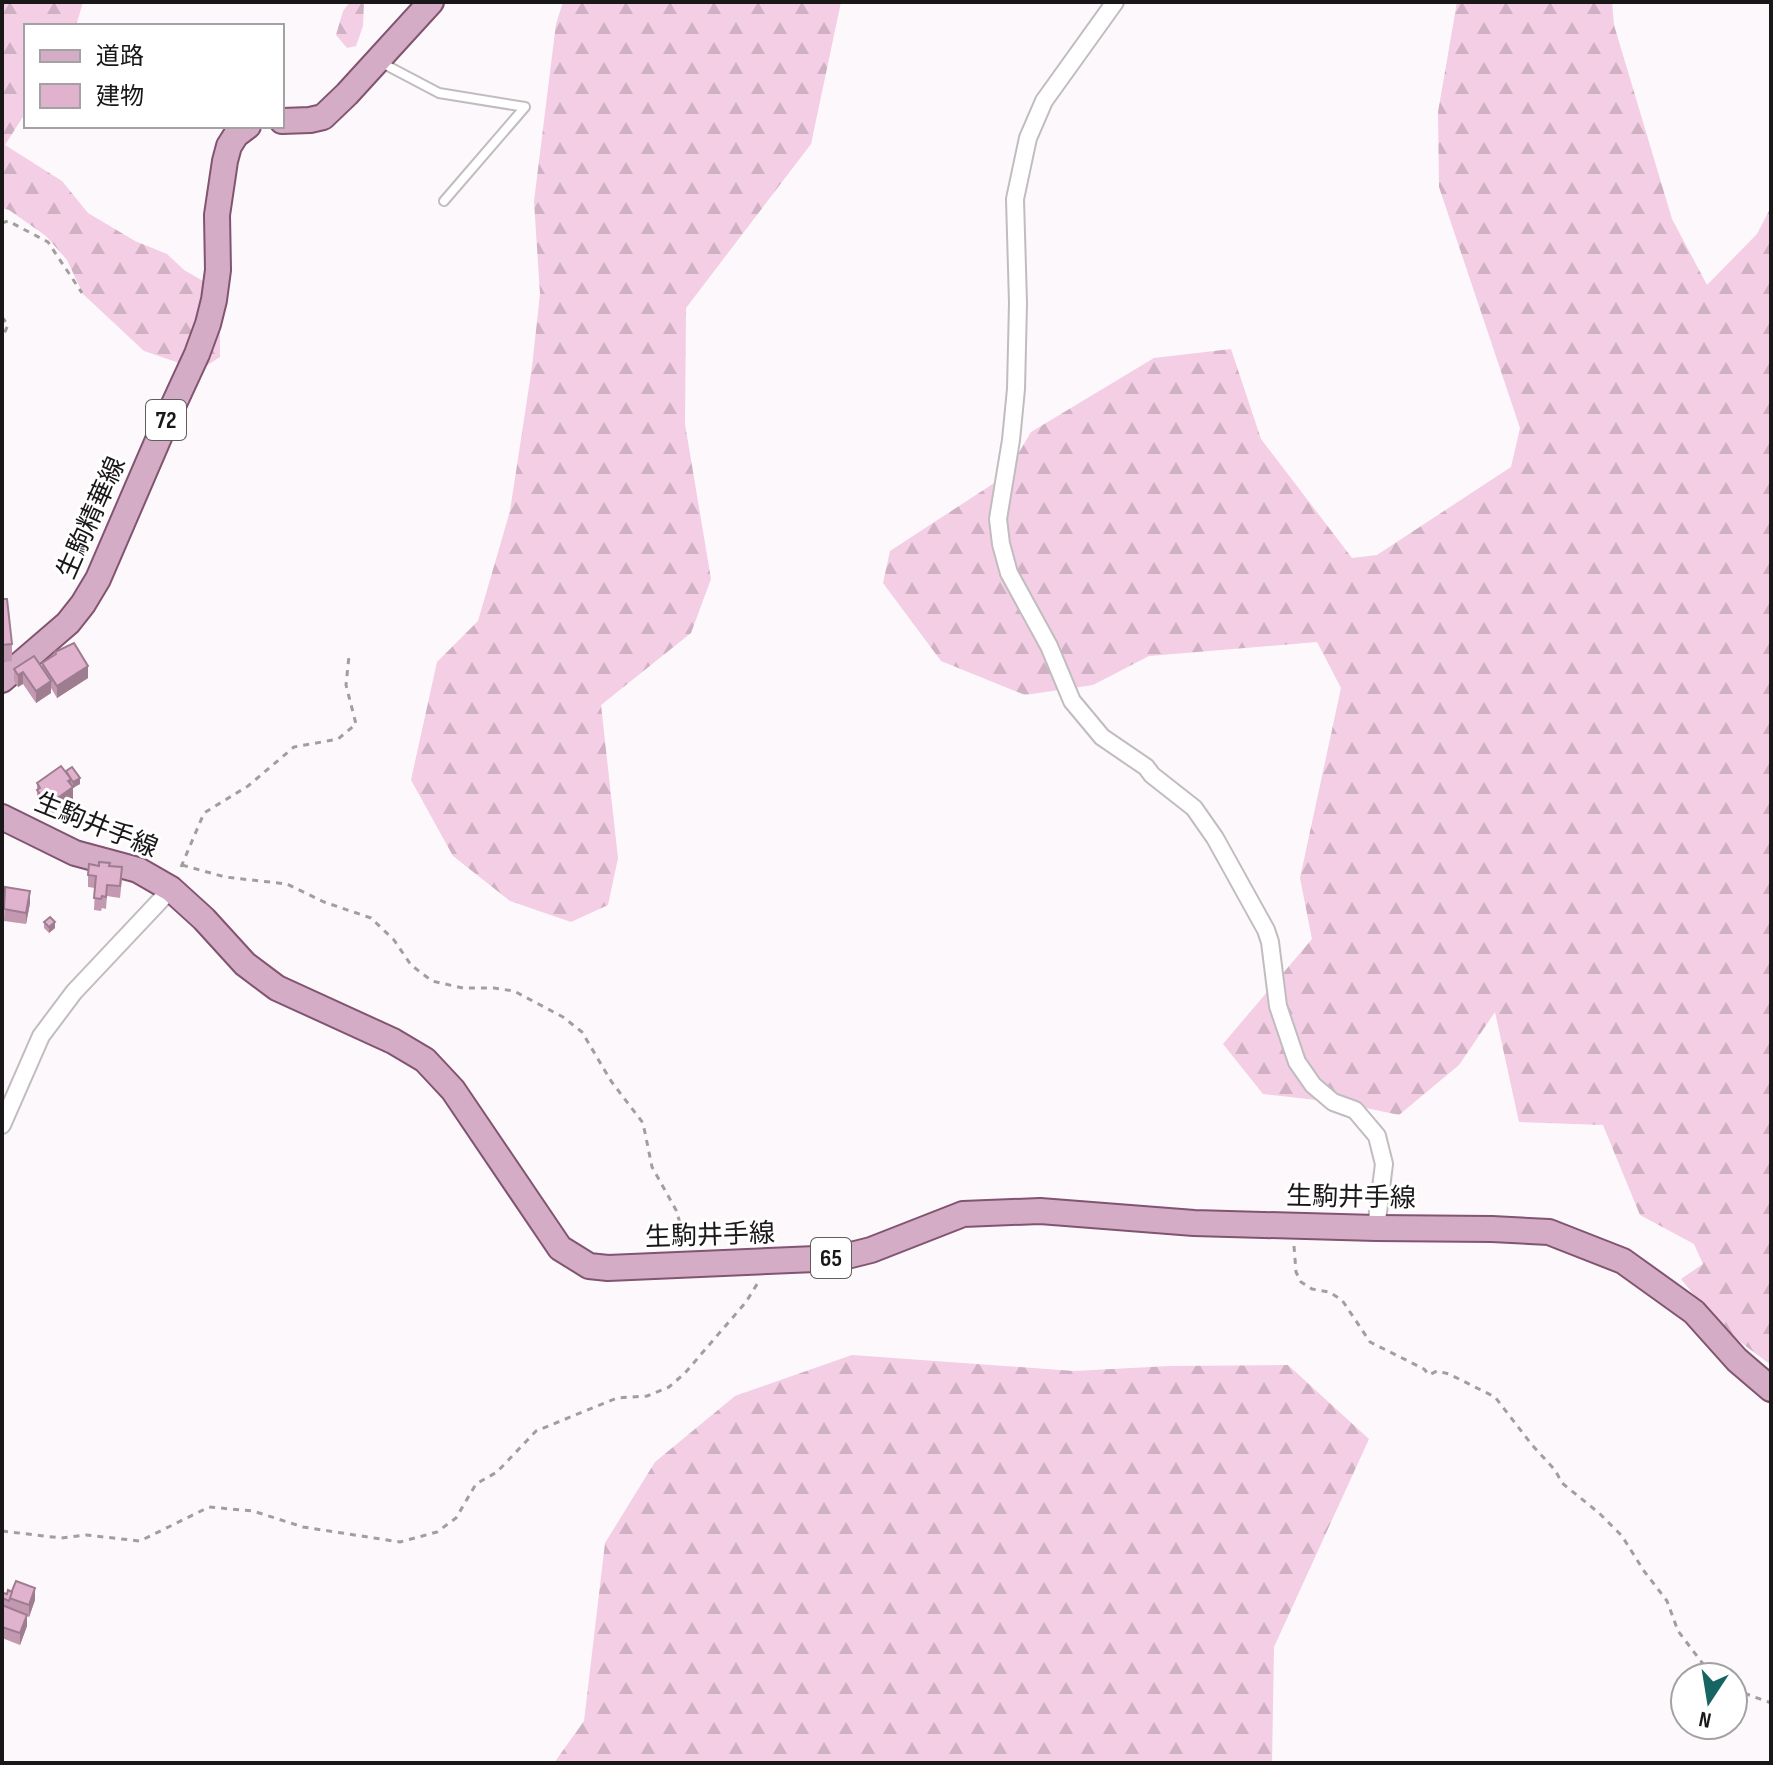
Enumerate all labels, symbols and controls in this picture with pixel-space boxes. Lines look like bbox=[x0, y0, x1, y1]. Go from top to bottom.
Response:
legend bbox=[24, 24, 284, 128]
text: 道路 bbox=[96, 42, 144, 71]
text: 建物 bbox=[96, 82, 144, 111]
road number: 72 bbox=[146, 400, 186, 440]
street label: 生駒精華線 bbox=[51, 452, 133, 584]
street label: 生駒井手線 bbox=[30, 787, 162, 865]
street label: 生駒井手線 bbox=[1286, 1181, 1416, 1215]
street label: 生駒井手線 bbox=[644, 1218, 776, 1254]
road number: 65 bbox=[811, 1238, 851, 1278]
north arrow bbox=[1669, 1661, 1749, 1741]
text: N bbox=[1697, 1705, 1714, 1734]

